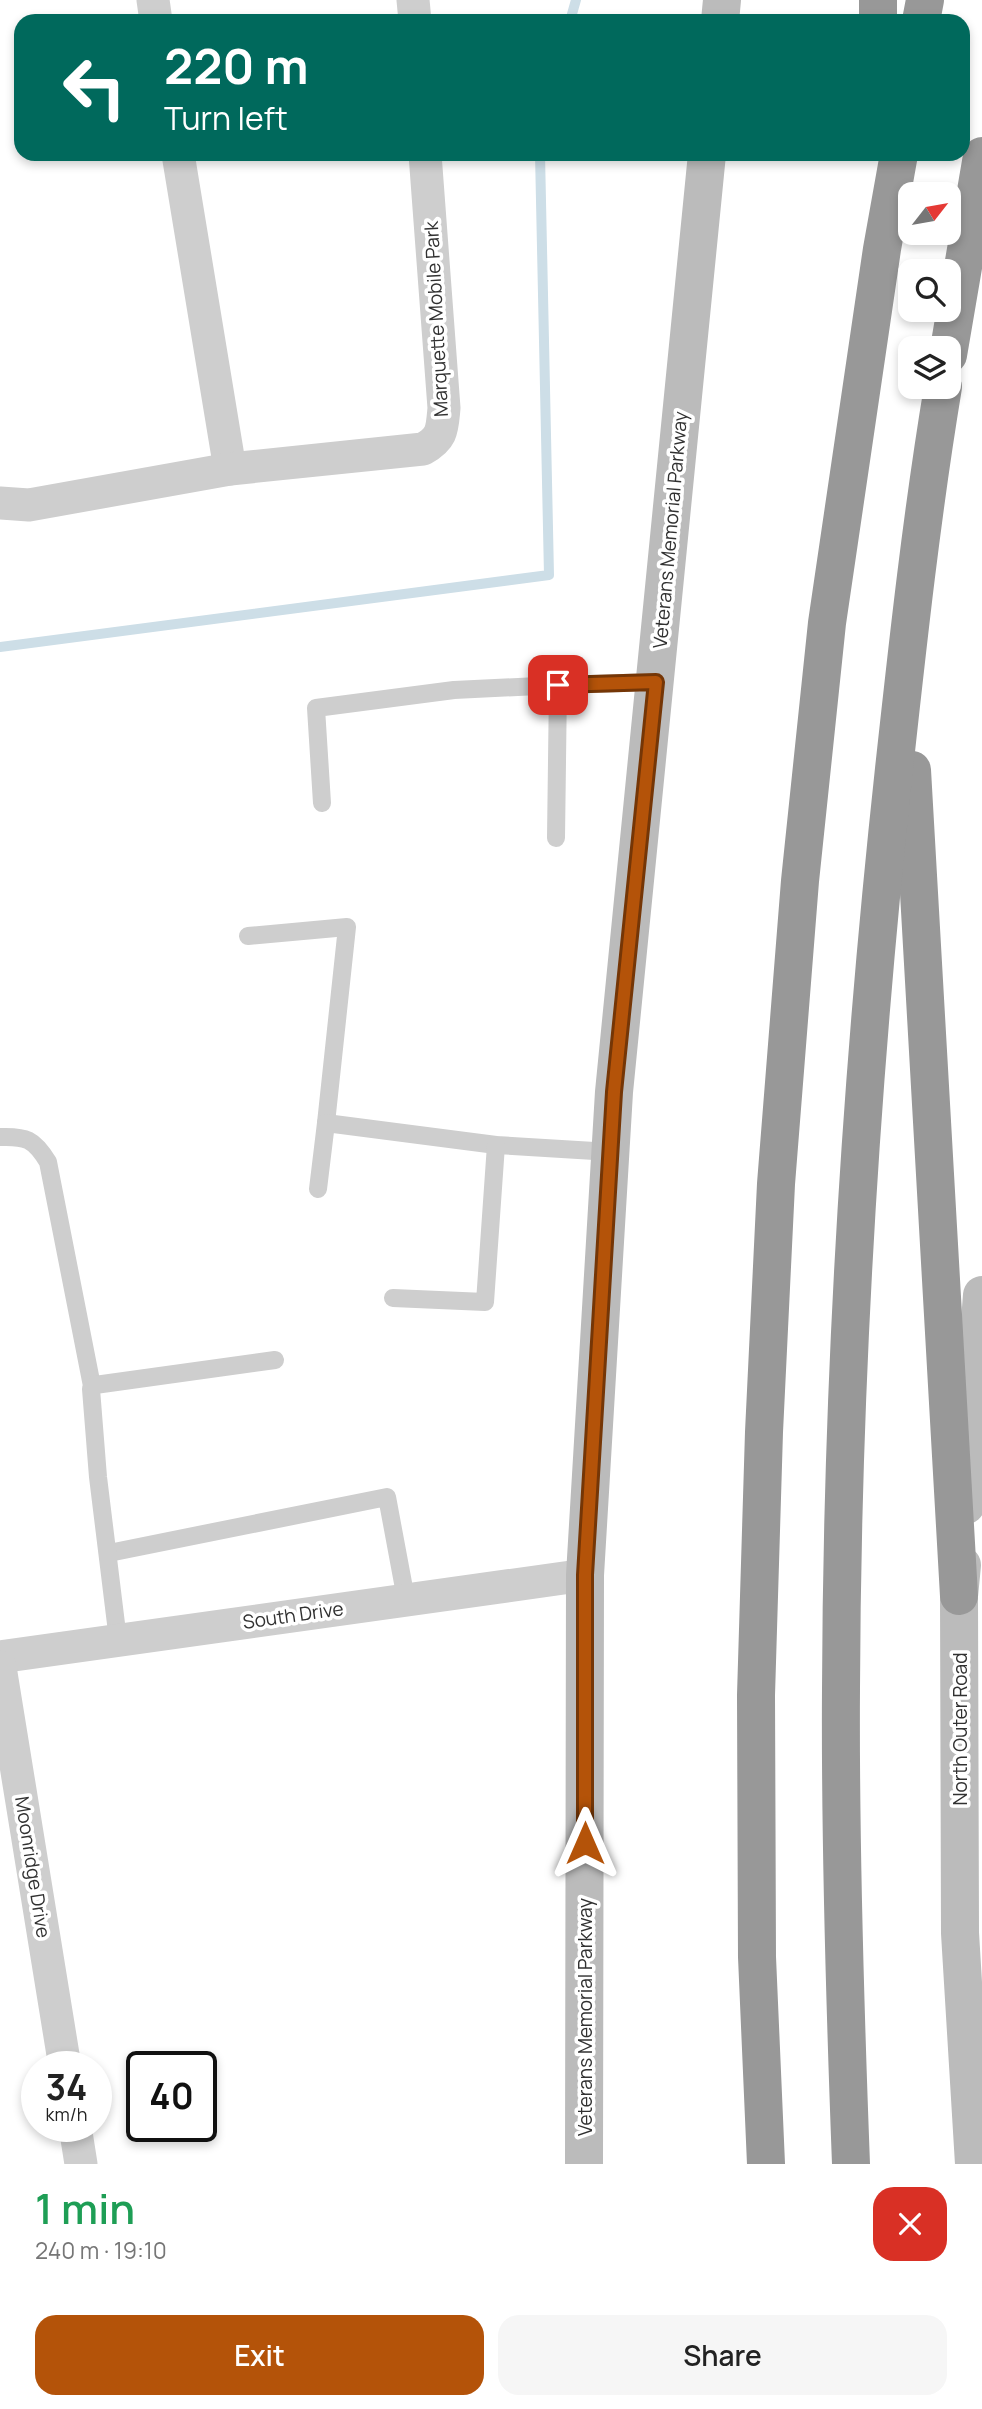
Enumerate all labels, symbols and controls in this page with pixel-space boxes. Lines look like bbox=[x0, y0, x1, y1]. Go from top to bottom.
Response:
text: 220 m bbox=[164, 32, 308, 99]
icon: left bbox=[49, 42, 140, 133]
text: Turn left bbox=[164, 96, 288, 140]
north arrow bbox=[898, 182, 961, 245]
map controls bbox=[898, 182, 961, 399]
street label: Marquette Mobile Park bbox=[418, 220, 454, 418]
button: search bbox=[898, 259, 961, 322]
button: layers bbox=[898, 336, 961, 399]
street label: Veterans Memorial Parkway bbox=[647, 410, 693, 650]
pin bbox=[528, 655, 588, 715]
icon: arrive bbox=[539, 666, 577, 704]
street label: South Drive bbox=[241, 1595, 345, 1635]
street label: North Outer Road bbox=[947, 1653, 973, 1805]
street label: Moonridge Drive bbox=[9, 1794, 57, 1940]
position arrow bbox=[548, 1806, 622, 1880]
street label: Veterans Memorial Parkway bbox=[572, 1898, 598, 2136]
speed limit sign: 40 bbox=[126, 2051, 217, 2142]
text: 34 bbox=[46, 2063, 87, 2111]
text: km/h bbox=[46, 2102, 87, 2126]
text: 1 min bbox=[35, 2179, 135, 2237]
button: close bbox=[873, 2187, 947, 2261]
text: 240 m · 19:10 bbox=[35, 2234, 167, 2266]
button: Exit bbox=[35, 2315, 484, 2395]
button: Share bbox=[498, 2315, 947, 2395]

